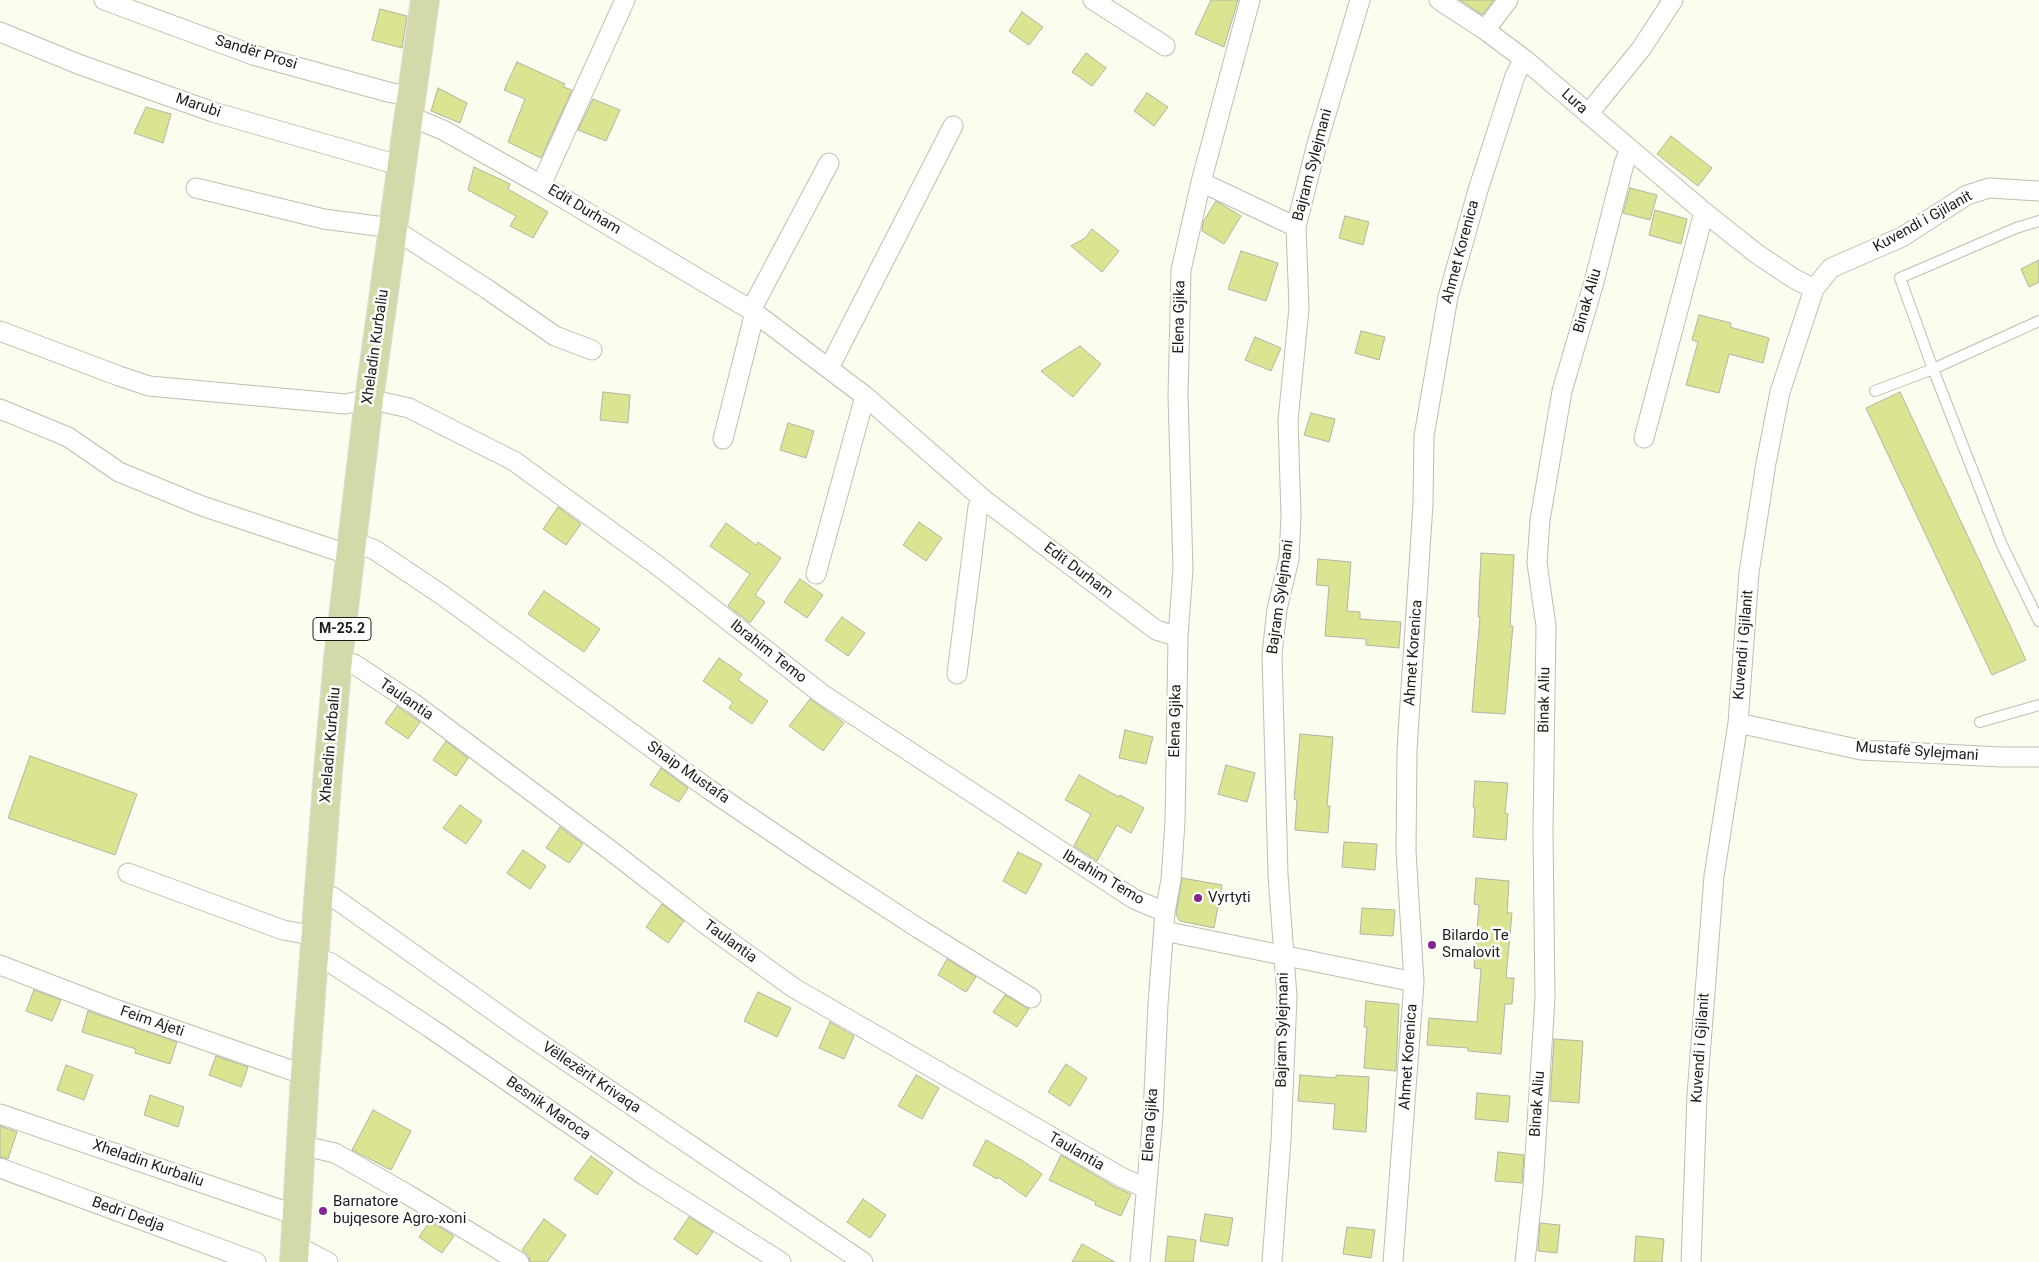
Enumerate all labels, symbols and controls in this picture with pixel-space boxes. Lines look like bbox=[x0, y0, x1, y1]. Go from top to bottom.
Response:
street label: Sandër Prosi bbox=[213, 32, 299, 74]
street label: Lura bbox=[1557, 86, 1591, 118]
street label: Marubi bbox=[173, 90, 223, 122]
street label: Bajram Sylejmani bbox=[1289, 107, 1337, 223]
street label: Edit Durham bbox=[544, 181, 624, 239]
street label: Kuvendi i Gjilanit bbox=[1870, 187, 1976, 257]
street label: Ahmet Korenica bbox=[1439, 198, 1483, 306]
street label: Binak Aliu bbox=[1570, 267, 1606, 335]
street label: Elena Gjika bbox=[1170, 280, 1190, 354]
street label: Xheladin Kurbaliu bbox=[359, 288, 393, 406]
street label: Edit Durham bbox=[1040, 539, 1116, 603]
street label: Bajram Sylejmani bbox=[1264, 539, 1298, 655]
street label: Kuvendi i Gjilanit bbox=[1730, 589, 1758, 701]
street label: Ahmet Korenica bbox=[1401, 599, 1427, 707]
street label: Ibrahim Temo bbox=[726, 617, 810, 687]
road number: M-25.2 bbox=[313, 618, 371, 640]
street label: Binak Aliu bbox=[1535, 667, 1555, 733]
street label: Taulantia bbox=[376, 675, 436, 725]
street label: Elena Gjika bbox=[1166, 684, 1186, 758]
street label: Xheladin Kurbaliu bbox=[317, 686, 345, 804]
street label: Shaip Mustafa bbox=[643, 738, 733, 808]
street label: Mustafë Sylejmani bbox=[1855, 739, 1979, 765]
street label: Ibrahim Temo bbox=[1059, 847, 1147, 909]
place label: Vyrtyti bbox=[1208, 889, 1251, 907]
marker: Vyrtyti bbox=[1192, 892, 1204, 904]
street label: Taulantia bbox=[700, 917, 760, 967]
place label: Bilardo Te Smalovit bbox=[1442, 927, 1509, 962]
marker: Bilardo Te Smalovit bbox=[1426, 939, 1438, 951]
street label: Bajram Sylejmani bbox=[1273, 972, 1293, 1088]
street label: Kuvendi i Gjilanit bbox=[1688, 992, 1714, 1104]
street label: Feim Ajeti bbox=[118, 1003, 186, 1041]
street label: Ahmet Korenica bbox=[1396, 1003, 1422, 1111]
street label: Vëllezërit Krivaqa bbox=[538, 1038, 644, 1118]
street label: Binak Aliu bbox=[1527, 1070, 1549, 1138]
street label: Besnik Maroca bbox=[502, 1073, 594, 1145]
street label: Elena Gjika bbox=[1139, 1088, 1163, 1162]
street label: Taulantia bbox=[1045, 1129, 1107, 1175]
street label: Xheladin Kurbaliu bbox=[90, 1137, 206, 1191]
place label: Barnatore bujqesore Agro-xoni bbox=[333, 1193, 466, 1228]
street label: Bedri Dedja bbox=[89, 1194, 167, 1236]
marker: Barnatore bujqesore Agro-xoni bbox=[317, 1205, 329, 1217]

